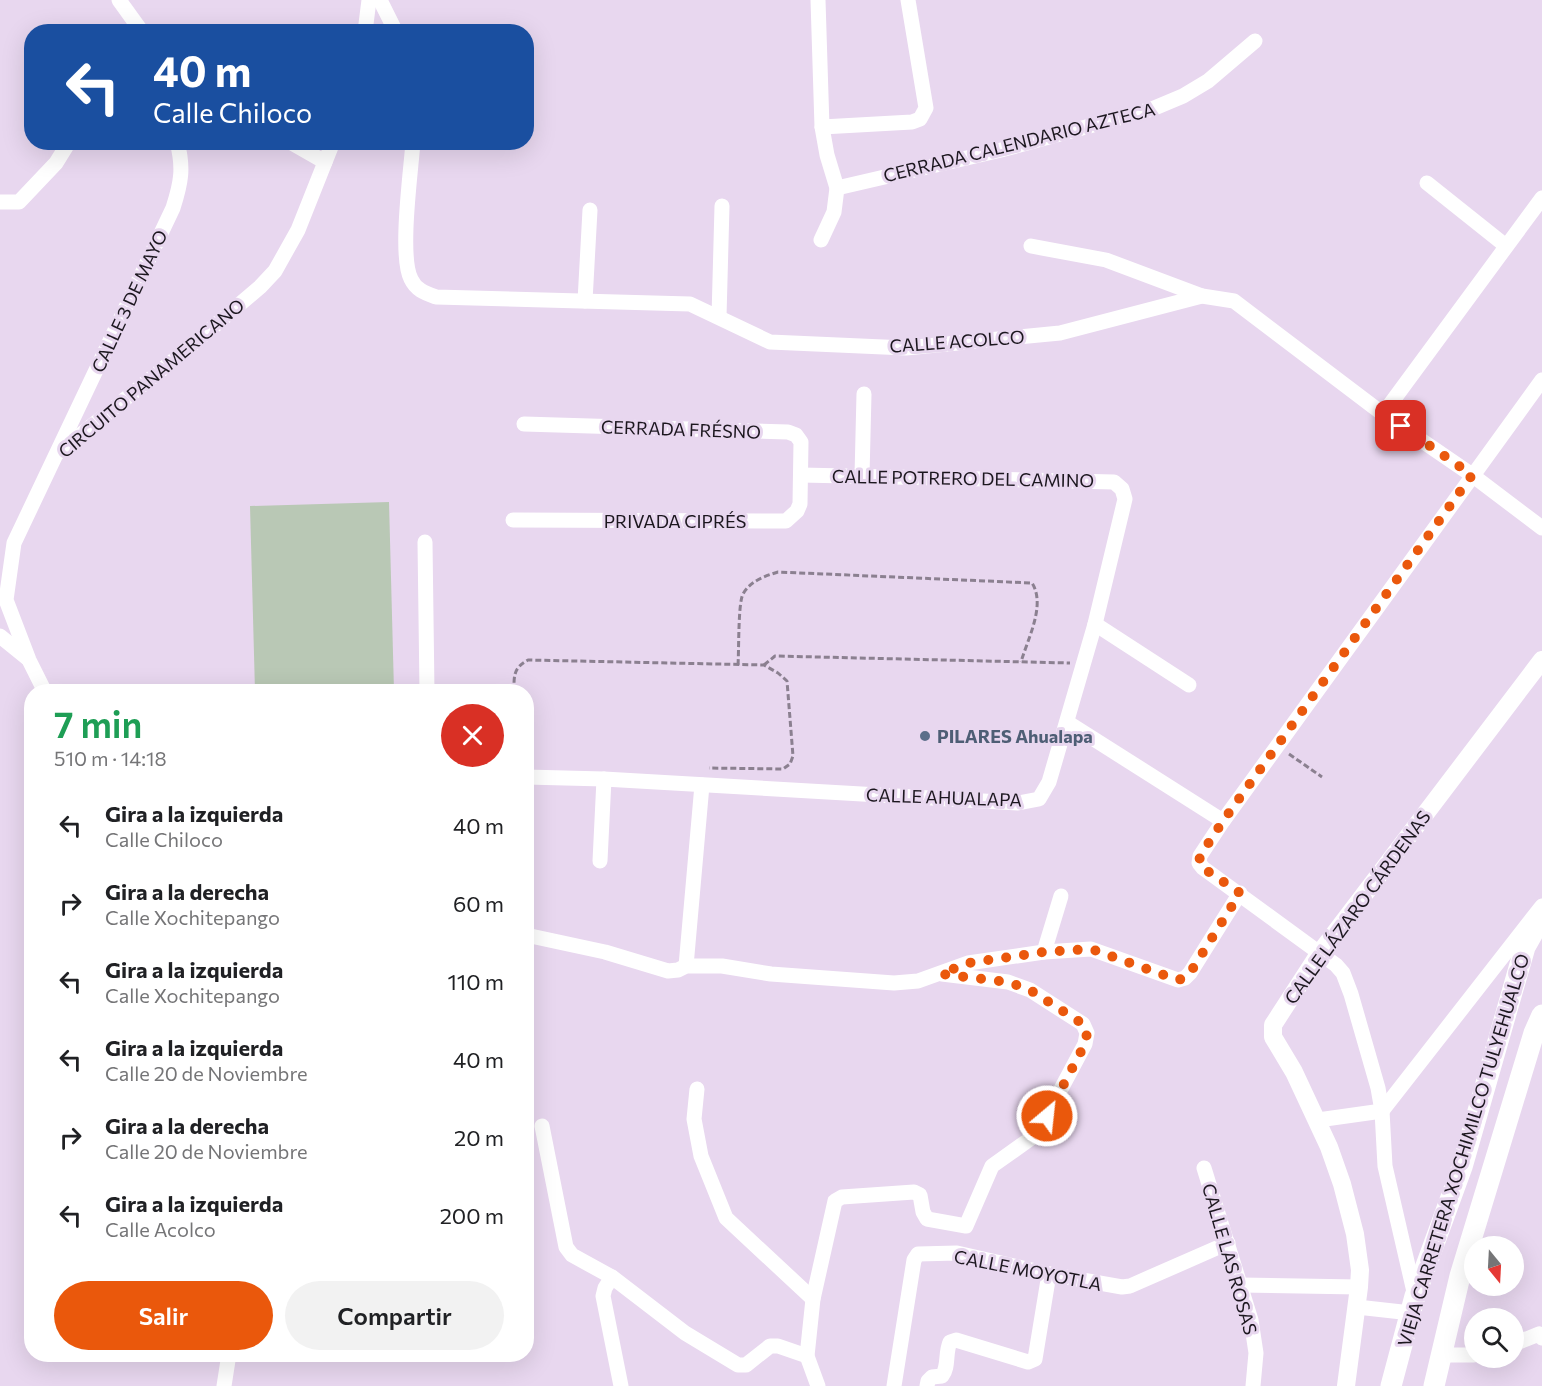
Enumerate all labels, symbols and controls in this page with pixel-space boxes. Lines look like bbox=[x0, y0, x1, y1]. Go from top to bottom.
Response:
text: 40 m bbox=[153, 44, 251, 96]
icon: left bbox=[54, 48, 132, 126]
text: Calle Chiloco bbox=[153, 96, 312, 129]
street label: CERRADA CALENDARIO AZTECA bbox=[881, 98, 1157, 186]
street label: CALLE 3 DE MAYO bbox=[86, 226, 172, 376]
street label: CIRCUITO PANAMERICANO bbox=[54, 294, 248, 462]
street label: CALLE ACOLCO bbox=[889, 325, 1025, 357]
pin bbox=[1375, 400, 1426, 451]
icon: arrive bbox=[1384, 409, 1417, 442]
street label: CERRADA FRÉSNO bbox=[601, 415, 761, 443]
street label: CALLE POTRERO DEL CAMINO bbox=[832, 465, 1094, 491]
street label: PRIVADA CIPRÉS bbox=[604, 510, 746, 532]
text: 7 min bbox=[54, 701, 142, 745]
button: close bbox=[441, 704, 504, 767]
place label: PILARES Ahualapa bbox=[937, 725, 1093, 747]
marker: PILARES Ahualapa bbox=[918, 729, 932, 743]
text: 510 m · 14:18 bbox=[54, 746, 167, 770]
street label: CALLE AHUALAPA bbox=[866, 783, 1022, 811]
text: Gira a la izquierda bbox=[105, 800, 283, 827]
street label: CALLE LÁZARO CÁRDENAS bbox=[1279, 806, 1435, 1008]
icon: left bbox=[54, 809, 87, 842]
text: 40 m bbox=[453, 812, 504, 839]
text: Calle Chiloco bbox=[105, 827, 223, 851]
text: Gira a la derecha bbox=[105, 878, 269, 905]
icon: right bbox=[54, 887, 87, 920]
text: 60 m bbox=[453, 890, 504, 917]
text: Calle Xochitepango bbox=[105, 905, 280, 929]
street label: VIEJA CARRETERA XOCHIMILCO TULYEHUALCO bbox=[1393, 951, 1533, 1349]
text: Gira a la izquierda bbox=[105, 956, 283, 983]
icon: left bbox=[54, 965, 87, 998]
text: 110 m bbox=[447, 968, 504, 995]
text: Calle Xochitepango bbox=[105, 983, 280, 1007]
text: Gira a la izquierda bbox=[105, 1034, 283, 1061]
icon: left bbox=[54, 1043, 87, 1076]
text: 40 m bbox=[453, 1046, 504, 1073]
text: Calle 20 de Noviembre bbox=[105, 1061, 308, 1085]
position arrow bbox=[1015, 1084, 1079, 1148]
text: Gira a la derecha bbox=[105, 1112, 269, 1139]
icon: right bbox=[54, 1121, 87, 1154]
text: 20 m bbox=[454, 1124, 504, 1151]
text: Calle 20 de Noviembre bbox=[105, 1139, 308, 1163]
street label: CALLE LAS ROSAS bbox=[1198, 1181, 1262, 1337]
text: Gira a la izquierda bbox=[105, 1190, 283, 1217]
icon: left bbox=[54, 1199, 87, 1232]
text: 200 m bbox=[440, 1202, 504, 1229]
text: Calle Acolco bbox=[105, 1217, 216, 1241]
north arrow bbox=[1464, 1236, 1524, 1296]
map controls bbox=[1464, 1236, 1524, 1368]
street label: CALLE MOYOTLA bbox=[952, 1245, 1104, 1295]
button: Salir bbox=[54, 1281, 273, 1350]
button: Compartir bbox=[285, 1281, 504, 1350]
button: search bbox=[1464, 1308, 1524, 1368]

